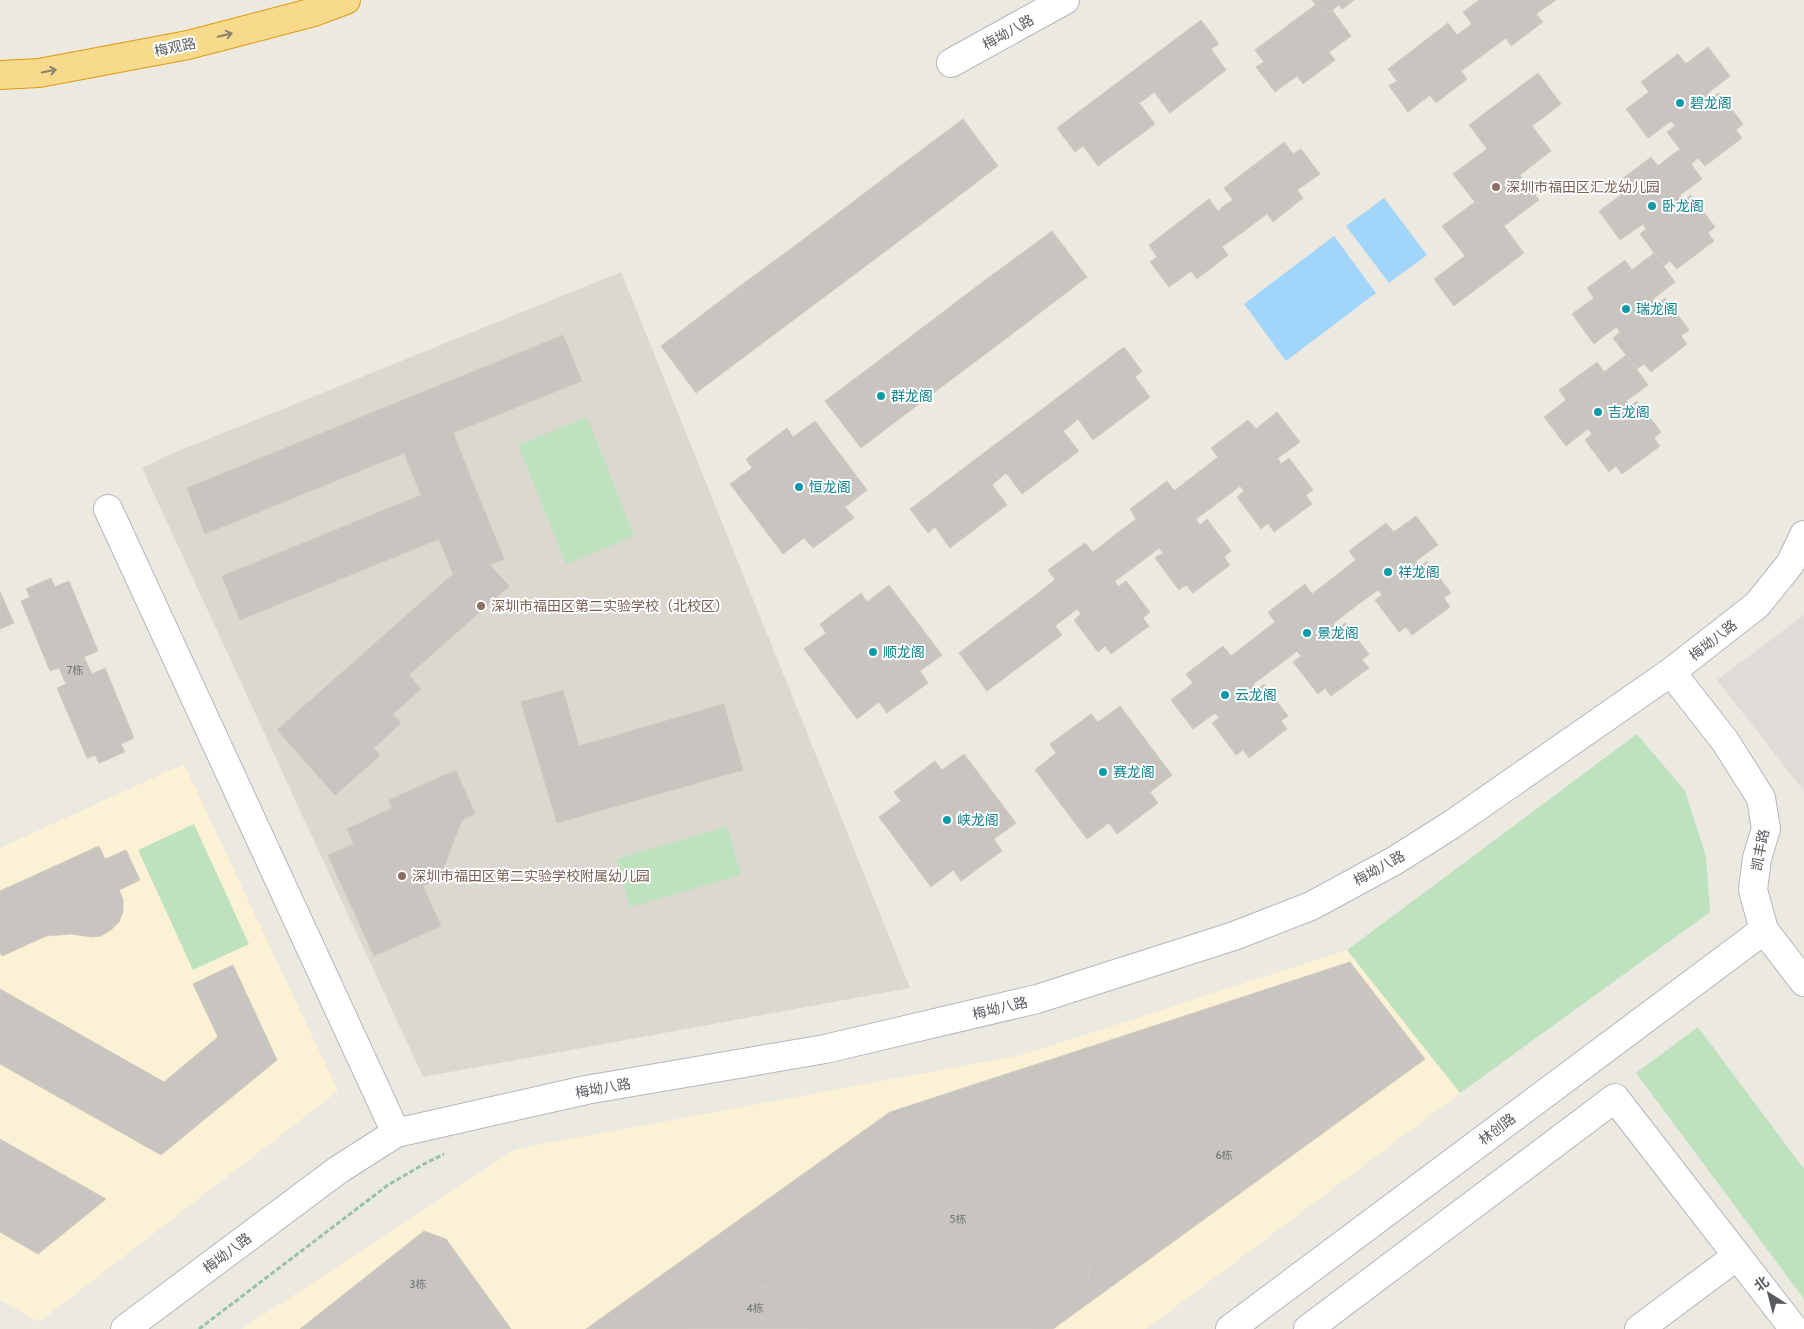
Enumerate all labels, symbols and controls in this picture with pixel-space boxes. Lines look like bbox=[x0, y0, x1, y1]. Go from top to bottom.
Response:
street label: 梅坳八路 bbox=[979, 11, 1037, 53]
one-way arrow bbox=[216, 30, 232, 40]
street label: 梅观路 bbox=[153, 34, 197, 60]
one-way arrow bbox=[40, 66, 56, 76]
place label: 碧龙阁 bbox=[1690, 94, 1732, 112]
marker: 碧龙阁 bbox=[1674, 97, 1686, 109]
place label: 深圳市福田区汇龙幼儿园 bbox=[1506, 178, 1660, 196]
marker: 深圳市福田区汇龙幼儿园 bbox=[1490, 181, 1502, 193]
place label: 卧龙阁 bbox=[1662, 197, 1704, 215]
marker: 卧龙阁 bbox=[1646, 200, 1658, 212]
place label: 瑞龙阁 bbox=[1636, 300, 1678, 318]
marker: 瑞龙阁 bbox=[1620, 303, 1632, 315]
place label: 群龙阁 bbox=[891, 387, 933, 405]
marker: 群龙阁 bbox=[875, 390, 887, 402]
place label: 吉龙阁 bbox=[1608, 403, 1650, 421]
marker: 吉龙阁 bbox=[1592, 406, 1604, 418]
place label: 恒龙阁 bbox=[809, 478, 851, 496]
marker: 恒龙阁 bbox=[793, 481, 805, 493]
place label: 祥龙阁 bbox=[1398, 563, 1440, 581]
marker: 祥龙阁 bbox=[1382, 566, 1394, 578]
place label: 深圳市福田区第二实验学校（北校区） bbox=[491, 597, 729, 615]
marker: 深圳市福田区第二实验学校（北校区） bbox=[475, 600, 487, 612]
street label: 梅坳八路 bbox=[1685, 616, 1741, 664]
place label: 景龙阁 bbox=[1317, 624, 1359, 642]
marker: 景龙阁 bbox=[1301, 627, 1313, 639]
place label: 顺龙阁 bbox=[883, 643, 925, 661]
marker: 顺龙阁 bbox=[867, 646, 879, 658]
house number: 7栋 bbox=[67, 663, 83, 677]
place label: 云龙阁 bbox=[1235, 686, 1277, 704]
marker: 云龙阁 bbox=[1219, 689, 1231, 701]
place label: 赛龙阁 bbox=[1113, 763, 1155, 781]
marker: 赛龙阁 bbox=[1097, 766, 1109, 778]
place label: 峡龙阁 bbox=[957, 811, 999, 829]
marker: 峡龙阁 bbox=[941, 814, 953, 826]
street label: 凯丰路 bbox=[1747, 828, 1773, 872]
street label: 梅坳八路 bbox=[1350, 847, 1408, 889]
place label: 深圳市福田区第二实验学校附属幼儿园 bbox=[412, 867, 650, 885]
marker: 深圳市福田区第二实验学校附属幼儿园 bbox=[396, 870, 408, 882]
street label: 梅坳八路 bbox=[971, 993, 1029, 1023]
street label: 梅坳八路 bbox=[574, 1074, 632, 1102]
street label: 林创路 bbox=[1475, 1109, 1519, 1149]
house number: 6栋 bbox=[1215, 1148, 1233, 1162]
house number: 5栋 bbox=[950, 1212, 966, 1226]
street label: 梅坳八路 bbox=[199, 1229, 255, 1277]
north arrow bbox=[1744, 1269, 1794, 1319]
text: 北 bbox=[1750, 1272, 1772, 1295]
house number: 3栋 bbox=[410, 1277, 426, 1291]
house number: 4栋 bbox=[746, 1301, 764, 1315]

